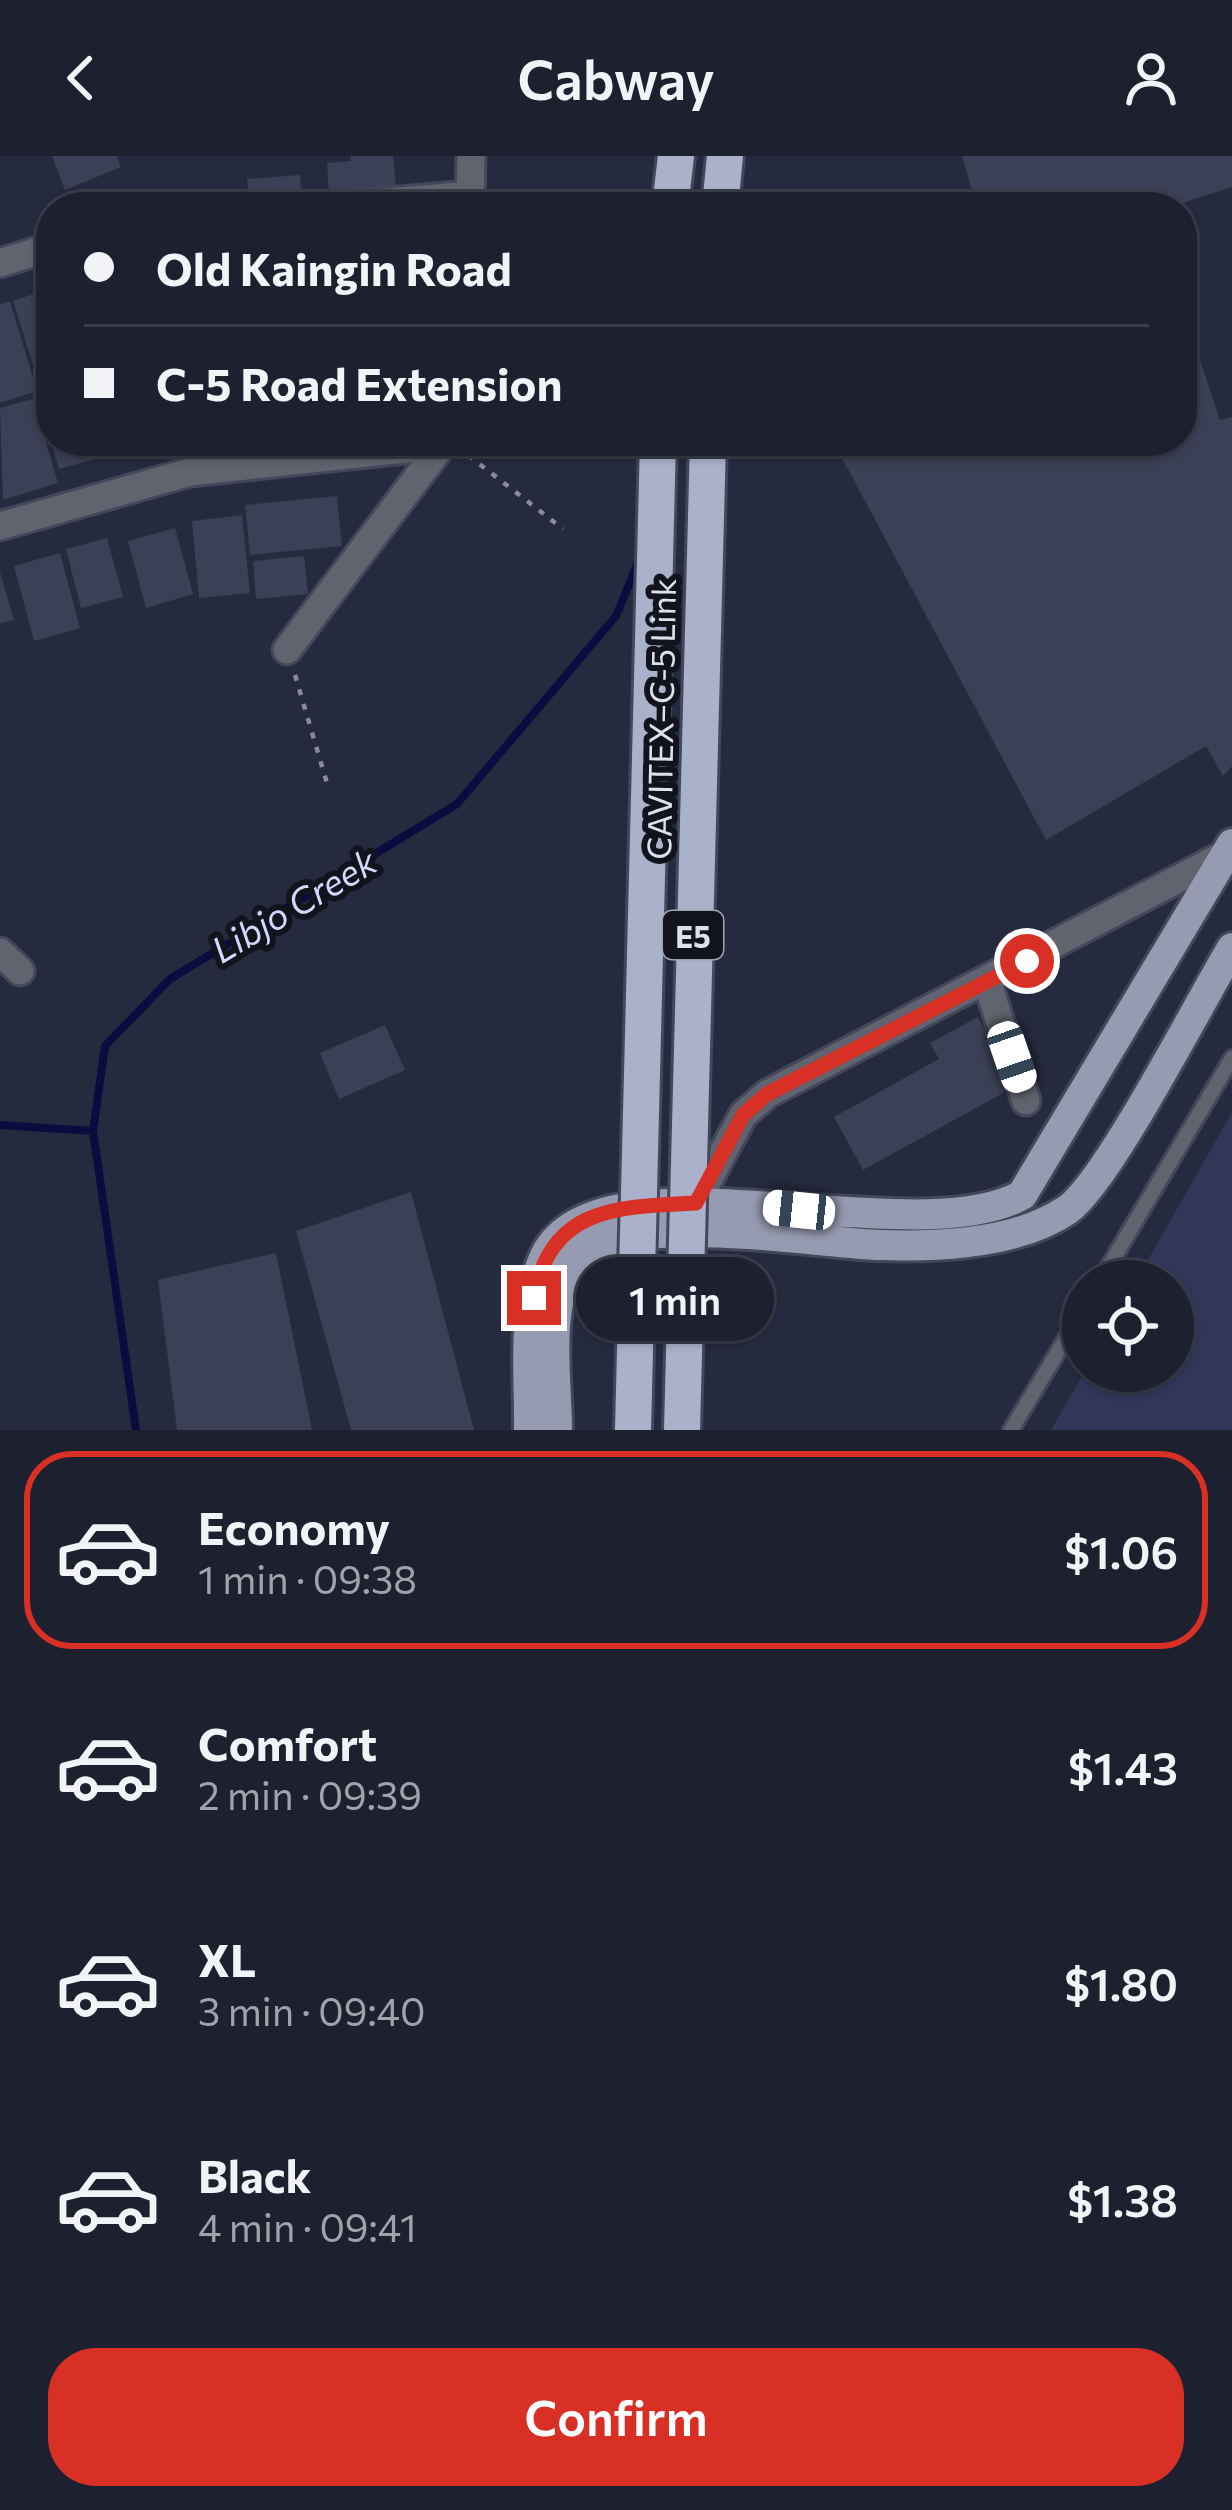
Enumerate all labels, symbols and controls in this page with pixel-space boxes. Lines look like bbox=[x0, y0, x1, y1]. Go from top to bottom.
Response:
icon: back bbox=[48, 45, 114, 111]
text: Cabway bbox=[517, 45, 715, 111]
icon: person bbox=[1118, 45, 1184, 111]
text: Old Kaingin Road bbox=[156, 240, 512, 295]
text: C-5 Road Extension bbox=[156, 355, 563, 410]
street label: CAVITEX–C-5 Link bbox=[637, 578, 683, 860]
water label: Libjo Creek bbox=[203, 837, 385, 970]
road number: E5 bbox=[663, 911, 723, 959]
route start bbox=[1000, 934, 1054, 988]
car bbox=[983, 1017, 1041, 1097]
car bbox=[761, 1188, 837, 1232]
callout: 1 min bbox=[576, 1256, 774, 1340]
map controls bbox=[1062, 1260, 1194, 1392]
button: locate bbox=[1062, 1260, 1194, 1392]
route end bbox=[507, 1271, 561, 1325]
text: 1 min bbox=[629, 1275, 721, 1323]
icon: car bbox=[54, 1496, 162, 1604]
text: Economy bbox=[198, 1499, 390, 1554]
text: $1.06 bbox=[1064, 1523, 1178, 1578]
text: 1 min · 09:38 bbox=[198, 1554, 417, 1602]
icon: car bbox=[54, 1712, 162, 1820]
text: Comfort bbox=[198, 1715, 377, 1770]
text: $1.43 bbox=[1068, 1739, 1178, 1794]
text: 2 min · 09:39 bbox=[198, 1770, 422, 1818]
icon: car bbox=[54, 1928, 162, 2036]
text: XL bbox=[198, 1931, 256, 1986]
text: $1.80 bbox=[1064, 1955, 1178, 2010]
text: 3 min · 09:40 bbox=[198, 1986, 425, 2034]
icon: car bbox=[54, 2144, 162, 2252]
text: Black bbox=[198, 2147, 311, 2202]
text: $1.38 bbox=[1067, 2171, 1178, 2226]
text: 4 min · 09:41 bbox=[198, 2202, 417, 2250]
button: Confirm bbox=[48, 2348, 1184, 2486]

